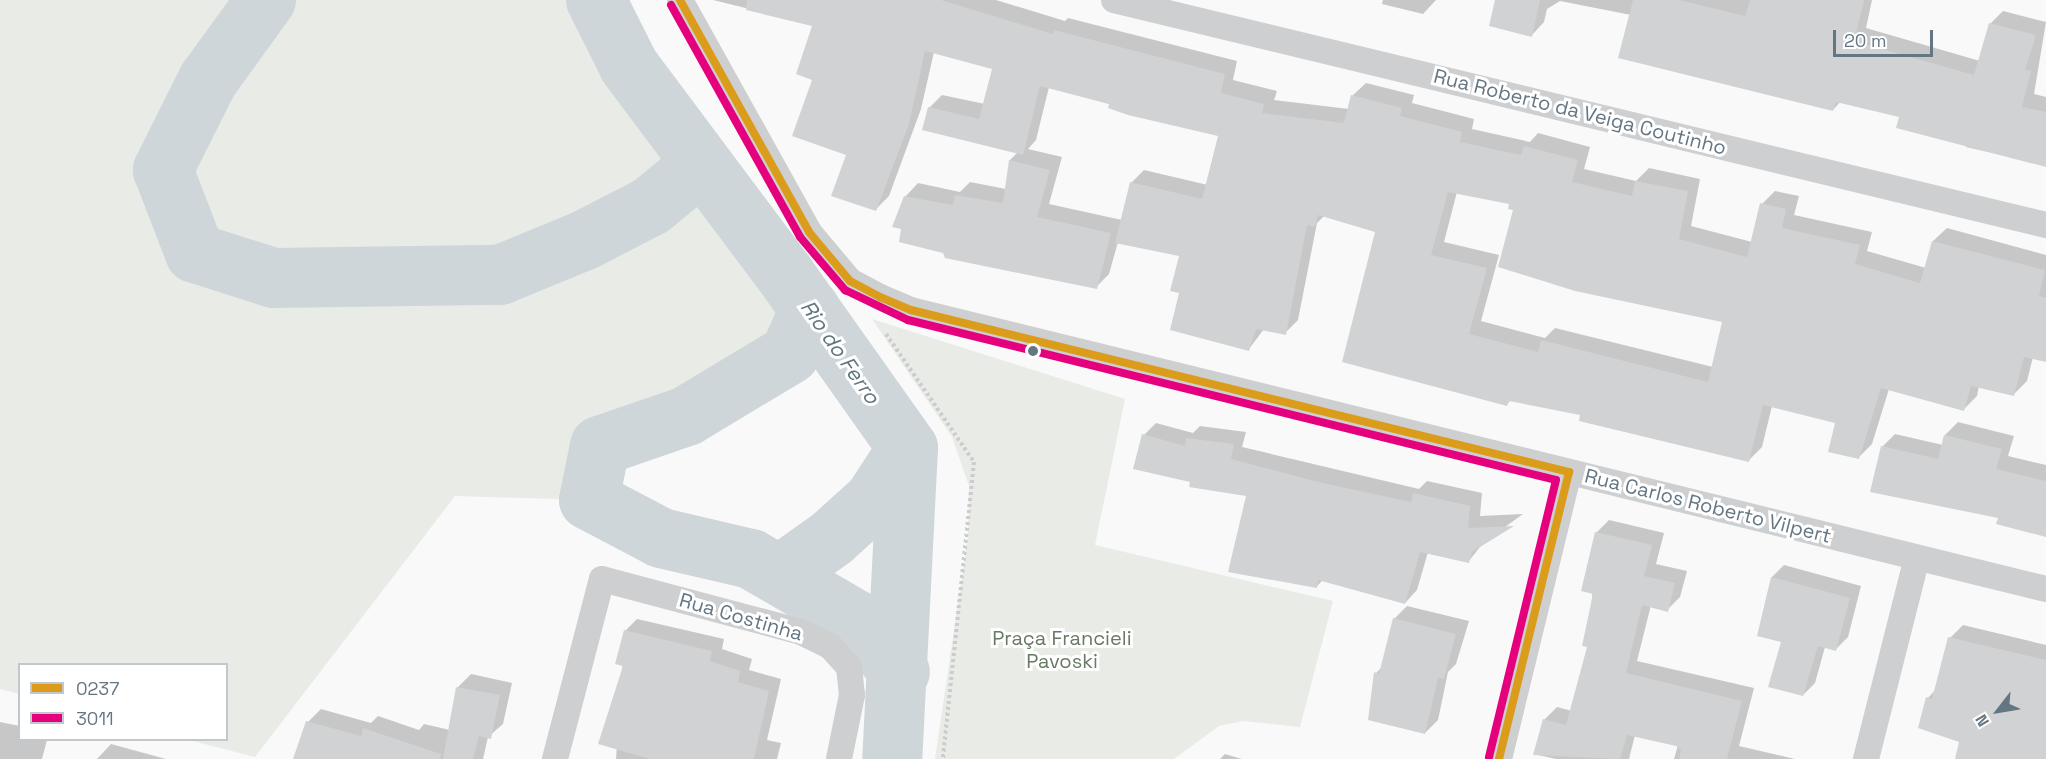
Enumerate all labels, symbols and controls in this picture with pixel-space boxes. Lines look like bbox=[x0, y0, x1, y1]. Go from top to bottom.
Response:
scale bar bbox=[1836, 18, 1936, 56]
text: 20 m bbox=[1844, 29, 1887, 52]
street label: Rua Roberto da Veiga Coutinho bbox=[1431, 64, 1729, 160]
water label: Rio do Ferro bbox=[795, 295, 885, 409]
unlabelled marker bbox=[1027, 345, 1039, 357]
street label: Rua Carlos Roberto Vilpert bbox=[1582, 464, 1834, 548]
street label: Rua Costinha bbox=[677, 588, 805, 646]
park label: Praça Francieli Pavoski bbox=[992, 627, 1132, 674]
legend bbox=[18, 663, 228, 741]
text: 0237 bbox=[76, 677, 119, 700]
north arrow bbox=[1968, 681, 2028, 741]
text: 3011 bbox=[76, 707, 113, 730]
text: N bbox=[1970, 711, 1994, 731]

